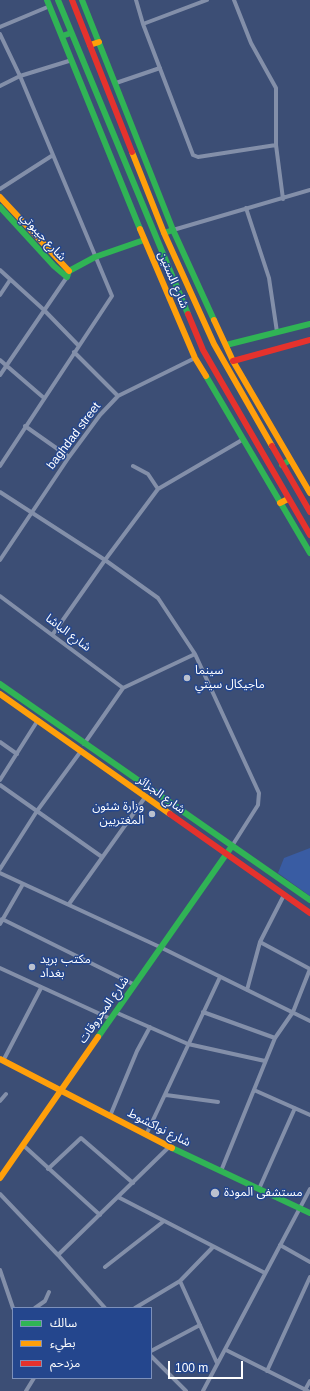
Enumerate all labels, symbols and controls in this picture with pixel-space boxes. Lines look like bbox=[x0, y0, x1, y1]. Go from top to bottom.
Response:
street label: شارع جيبوتي bbox=[17, 210, 69, 264]
street label: شارع الستين bbox=[155, 249, 191, 311]
street label: baghdad street bbox=[44, 400, 104, 472]
street label: شارع الباشا bbox=[42, 611, 94, 655]
place label: سينما ماجيكال سيتي bbox=[195, 664, 265, 692]
marker: سينما ماجيكال سيتي bbox=[182, 673, 192, 683]
street label: شارع الجزائر bbox=[134, 773, 188, 817]
place label: وزارة شئون المغتربين bbox=[92, 800, 144, 828]
marker: وزارة شئون المغتربين bbox=[147, 809, 157, 819]
place label: مكتب بريد بغداد bbox=[40, 953, 91, 981]
marker: مكتب بريد بغداد bbox=[27, 962, 37, 972]
street label: شارع المحروقات bbox=[76, 974, 132, 1046]
street label: شارع نواكشوط bbox=[125, 1106, 193, 1150]
place label: مستشفى المودة bbox=[224, 1186, 302, 1200]
marker: مستشفى المودة bbox=[209, 1187, 221, 1199]
legend bbox=[12, 1307, 152, 1379]
text: سالك bbox=[50, 1316, 77, 1330]
text: بطيء bbox=[50, 1336, 76, 1350]
scale bar bbox=[170, 1353, 245, 1379]
text: مزدحم bbox=[50, 1356, 80, 1370]
text: 100 m bbox=[175, 1361, 208, 1375]

